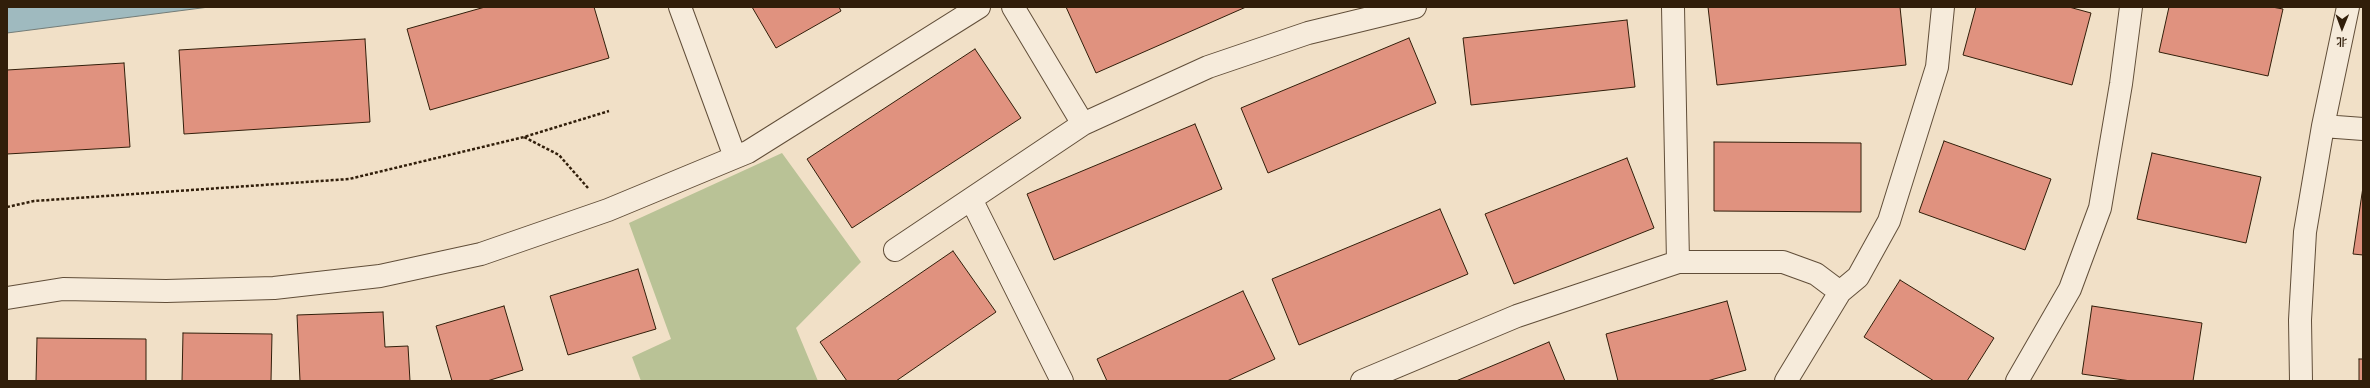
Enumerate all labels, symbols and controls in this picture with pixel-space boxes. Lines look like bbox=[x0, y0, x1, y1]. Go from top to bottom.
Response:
north arrow bbox=[2322, 8, 2362, 48]
text: 北 bbox=[2336, 33, 2347, 48]

